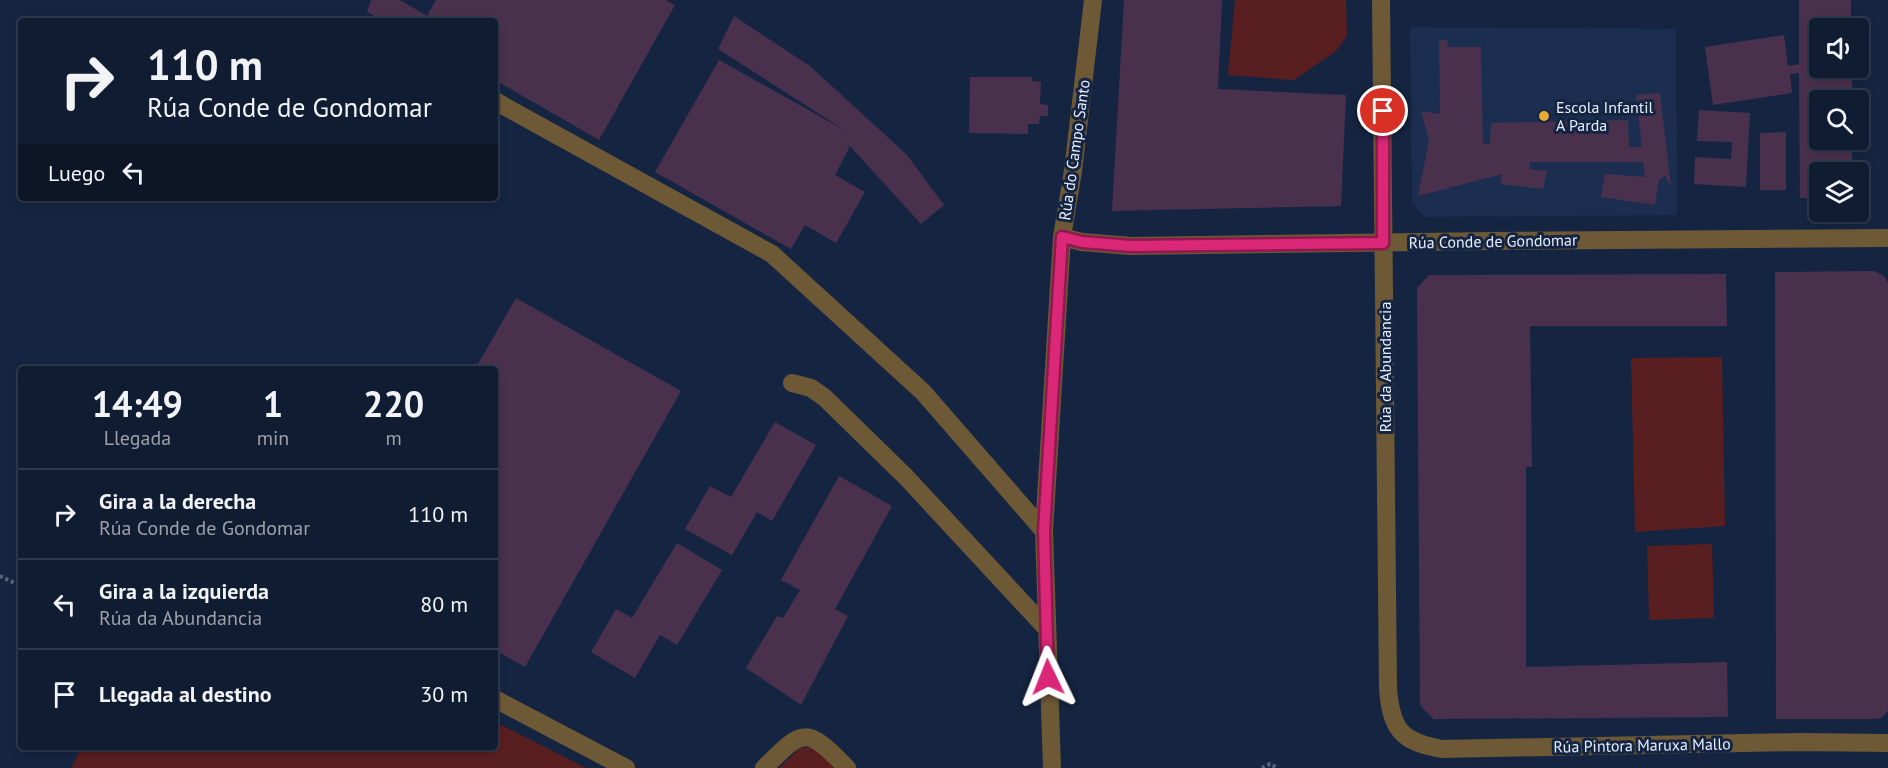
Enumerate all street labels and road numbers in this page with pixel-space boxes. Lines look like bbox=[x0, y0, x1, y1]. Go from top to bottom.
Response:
street label: Rúa do Campo Santo bbox=[1054, 78, 1094, 222]
street label: Rúa Conde de Gondomar bbox=[1408, 230, 1578, 252]
street label: Rúa da Abundancia bbox=[1375, 302, 1395, 432]
street label: Rúa Pintora Maruxa Mallo bbox=[1553, 733, 1731, 757]

